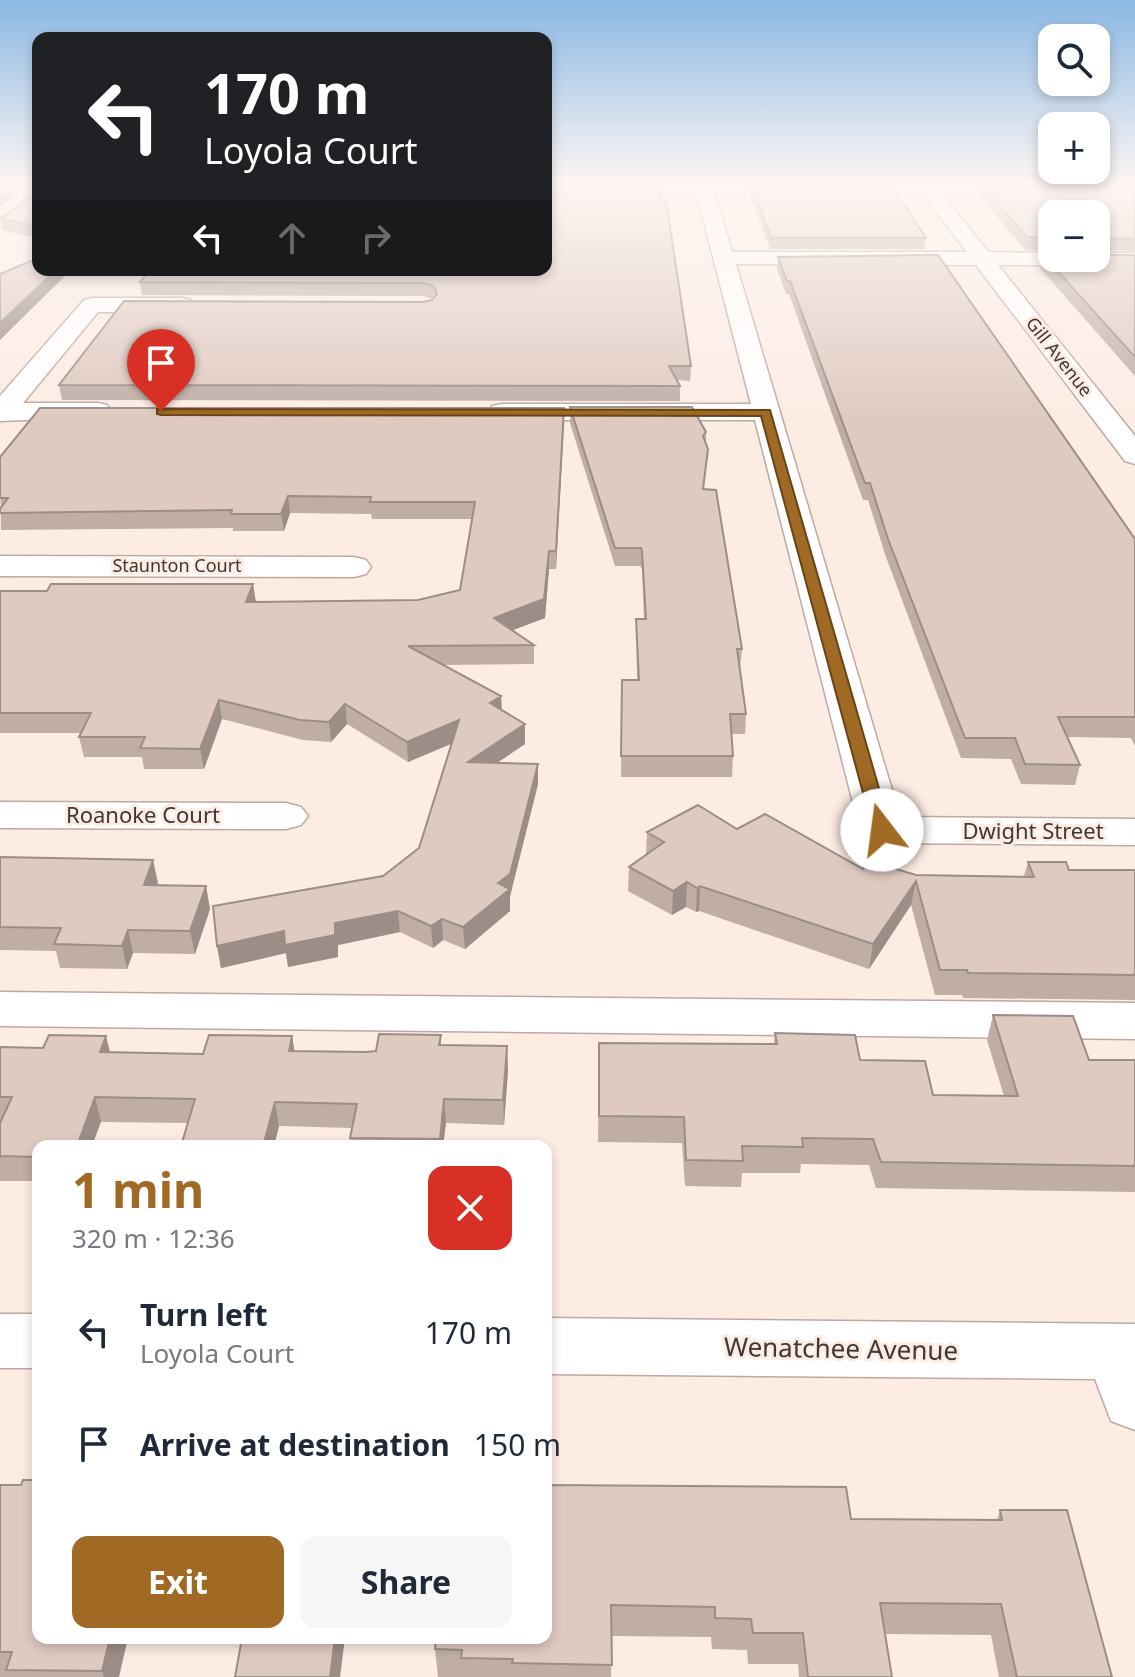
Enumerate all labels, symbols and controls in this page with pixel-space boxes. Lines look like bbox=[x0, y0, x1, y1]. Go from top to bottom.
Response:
map controls bbox=[1038, 24, 1110, 272]
button: search bbox=[1038, 24, 1110, 96]
text: 170 m bbox=[204, 54, 369, 130]
icon: left bbox=[72, 64, 176, 168]
button: + bbox=[1038, 112, 1110, 184]
text: Loyola Court bbox=[204, 126, 418, 175]
button: − bbox=[1038, 200, 1110, 272]
icon: left bbox=[186, 216, 230, 260]
icon: ahead bbox=[270, 216, 314, 260]
icon: right bbox=[354, 216, 398, 260]
street label: Gill Avenue bbox=[1021, 312, 1098, 401]
pin bbox=[127, 329, 195, 411]
icon: arrive bbox=[139, 341, 183, 385]
street label: Staunton Court bbox=[112, 553, 242, 577]
position arrow bbox=[840, 788, 924, 872]
street label: Roanoke Court bbox=[66, 799, 220, 829]
street label: Dwight Street bbox=[962, 815, 1104, 845]
text: 1 min bbox=[72, 1157, 204, 1222]
button: close bbox=[428, 1166, 512, 1250]
text: 320 m · 12:36 bbox=[72, 1220, 235, 1256]
text: Turn left bbox=[140, 1294, 268, 1335]
icon: left bbox=[72, 1310, 116, 1354]
text: 170 m bbox=[425, 1312, 512, 1353]
street label: Wenatchee Avenue bbox=[724, 1328, 958, 1368]
text: Loyola Court bbox=[140, 1335, 294, 1371]
icon: arrive bbox=[72, 1422, 116, 1466]
text: Arrive at destination bbox=[140, 1424, 450, 1465]
text: 150 m bbox=[474, 1424, 561, 1465]
button: Exit bbox=[72, 1536, 284, 1628]
button: Share bbox=[300, 1536, 512, 1628]

